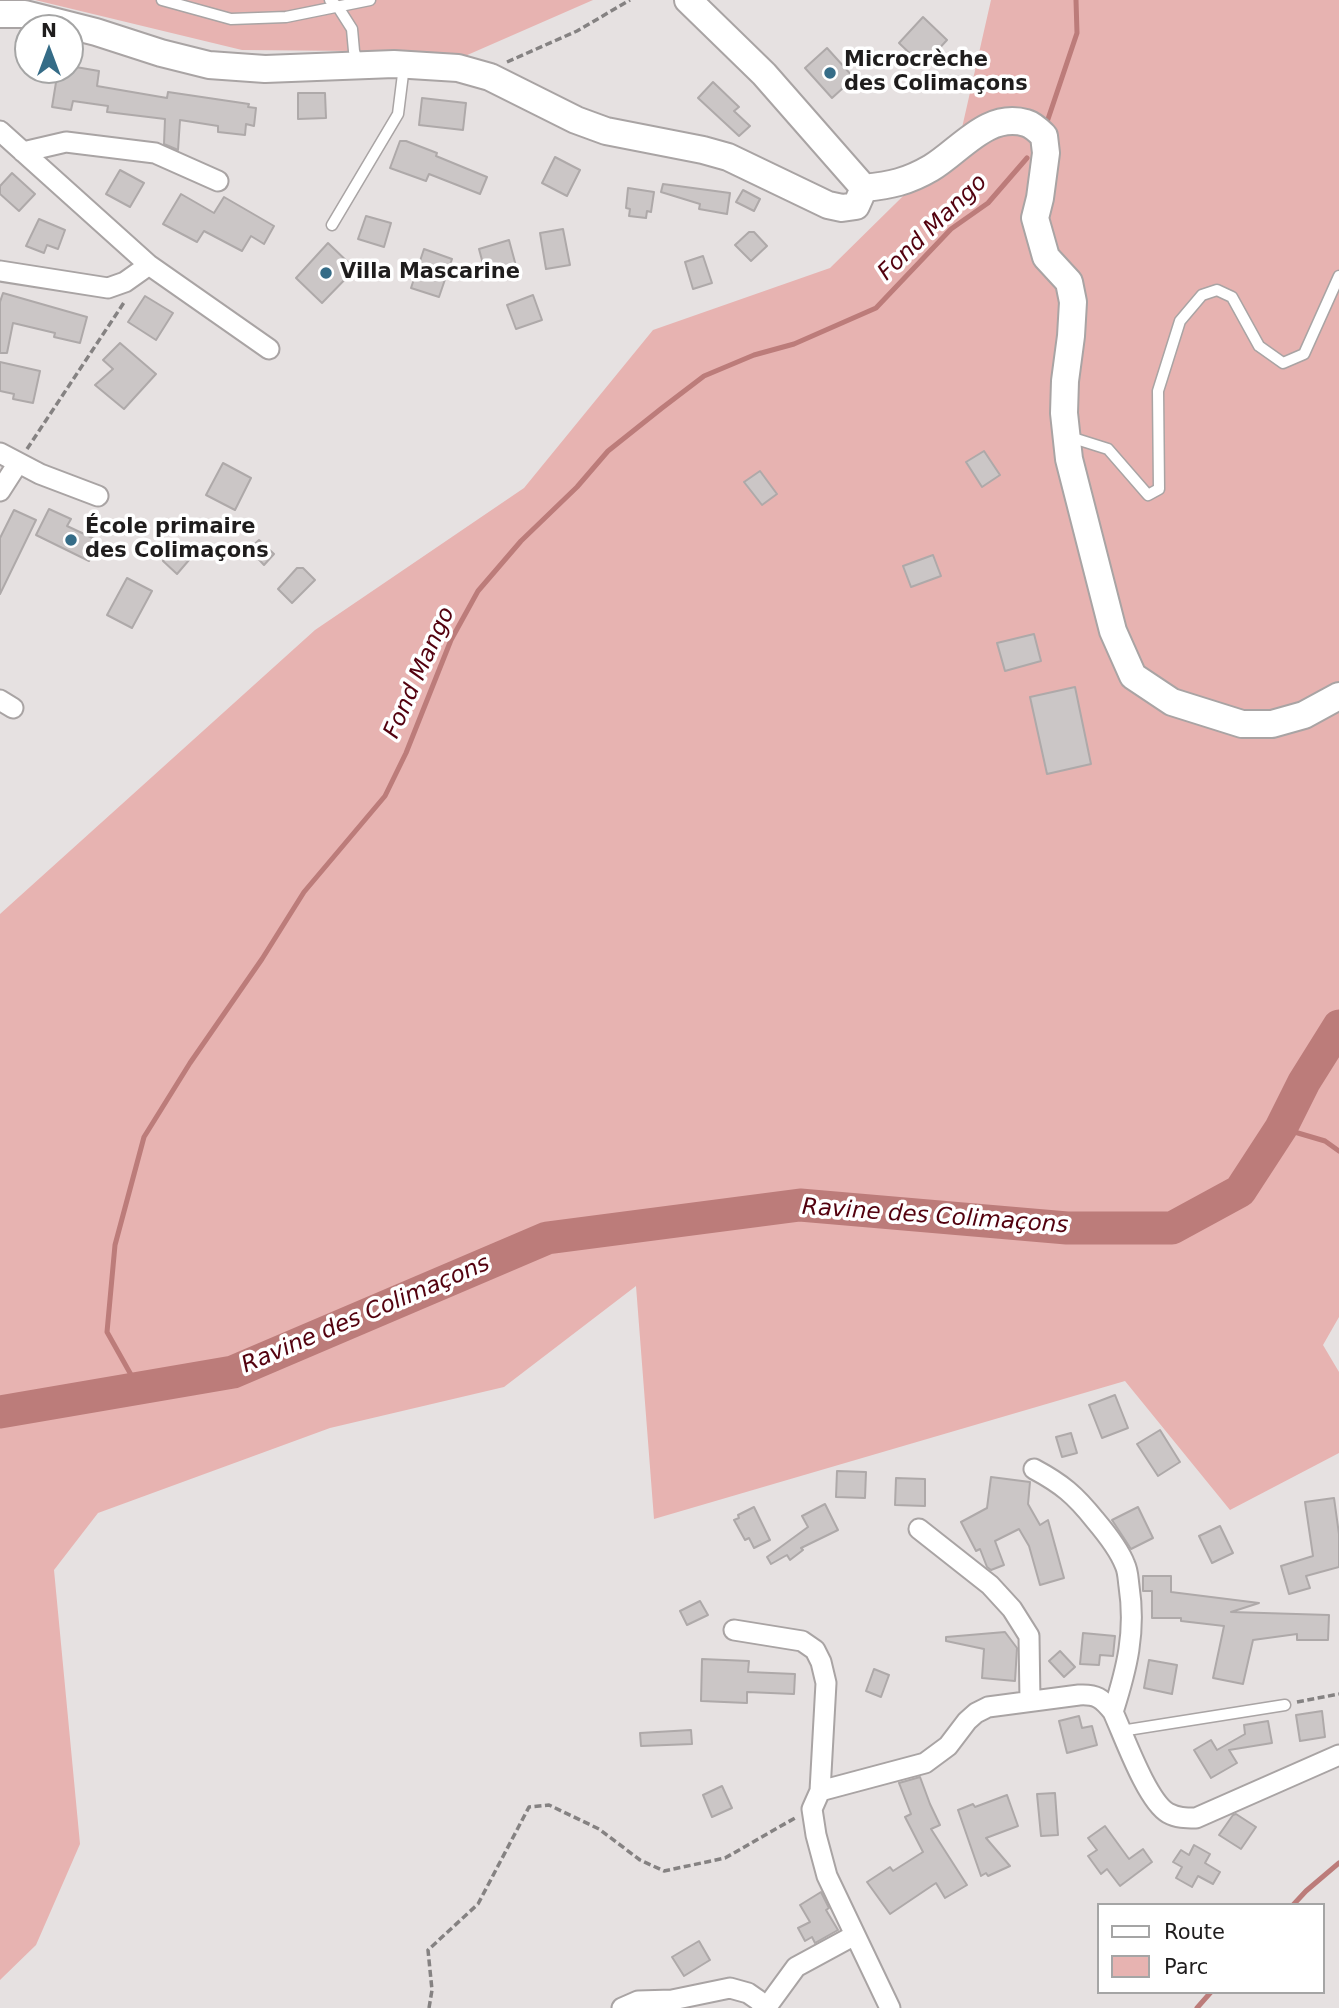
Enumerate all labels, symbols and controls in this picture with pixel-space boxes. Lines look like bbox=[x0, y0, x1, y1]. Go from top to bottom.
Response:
north arrow bbox=[14, 14, 84, 84]
text: N bbox=[41, 19, 57, 41]
place label: Microcrèche des Colimaçons bbox=[844, 48, 1028, 98]
marker: Microcrèche des Colimaçons bbox=[822, 65, 838, 81]
water label: Fond Mango bbox=[873, 169, 993, 287]
place label: Villa Mascarine bbox=[340, 260, 520, 286]
marker: Villa Mascarine bbox=[318, 265, 334, 281]
place label: École primaire des Colimaçons bbox=[85, 515, 269, 565]
marker: École primaire des Colimaçons bbox=[63, 532, 79, 548]
water label: Fond Mango bbox=[379, 603, 461, 743]
water label: Ravine des Colimaçons bbox=[801, 1194, 1069, 1240]
water label: Ravine des Colimaçons bbox=[238, 1250, 494, 1380]
legend bbox=[1098, 1903, 1325, 1994]
text: Route bbox=[1164, 1920, 1225, 1944]
text: Parc bbox=[1164, 1955, 1208, 1979]

